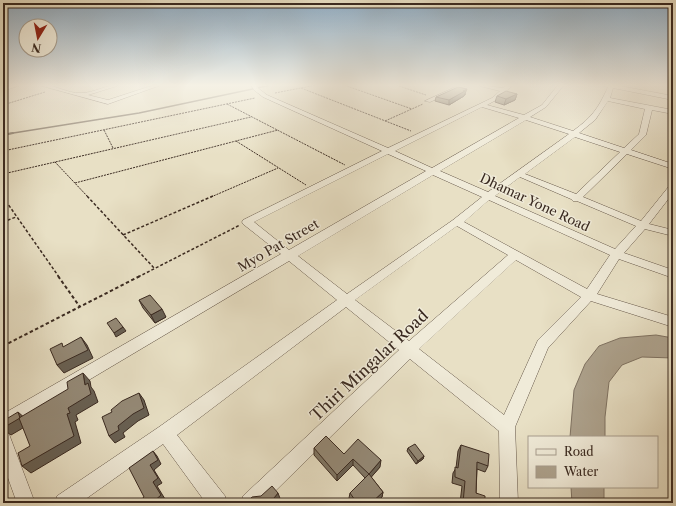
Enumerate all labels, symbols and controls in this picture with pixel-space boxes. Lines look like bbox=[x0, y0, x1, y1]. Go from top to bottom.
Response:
north arrow bbox=[18, 18, 58, 58]
text: N bbox=[30, 40, 42, 56]
street label: Dhamar Yone Road bbox=[478, 170, 593, 234]
street label: Myo Pat Street bbox=[234, 215, 322, 275]
street label: Thiri Mingalar Road bbox=[306, 305, 432, 425]
legend bbox=[528, 436, 658, 488]
text: Road bbox=[564, 444, 594, 459]
text: Water bbox=[563, 464, 598, 479]

